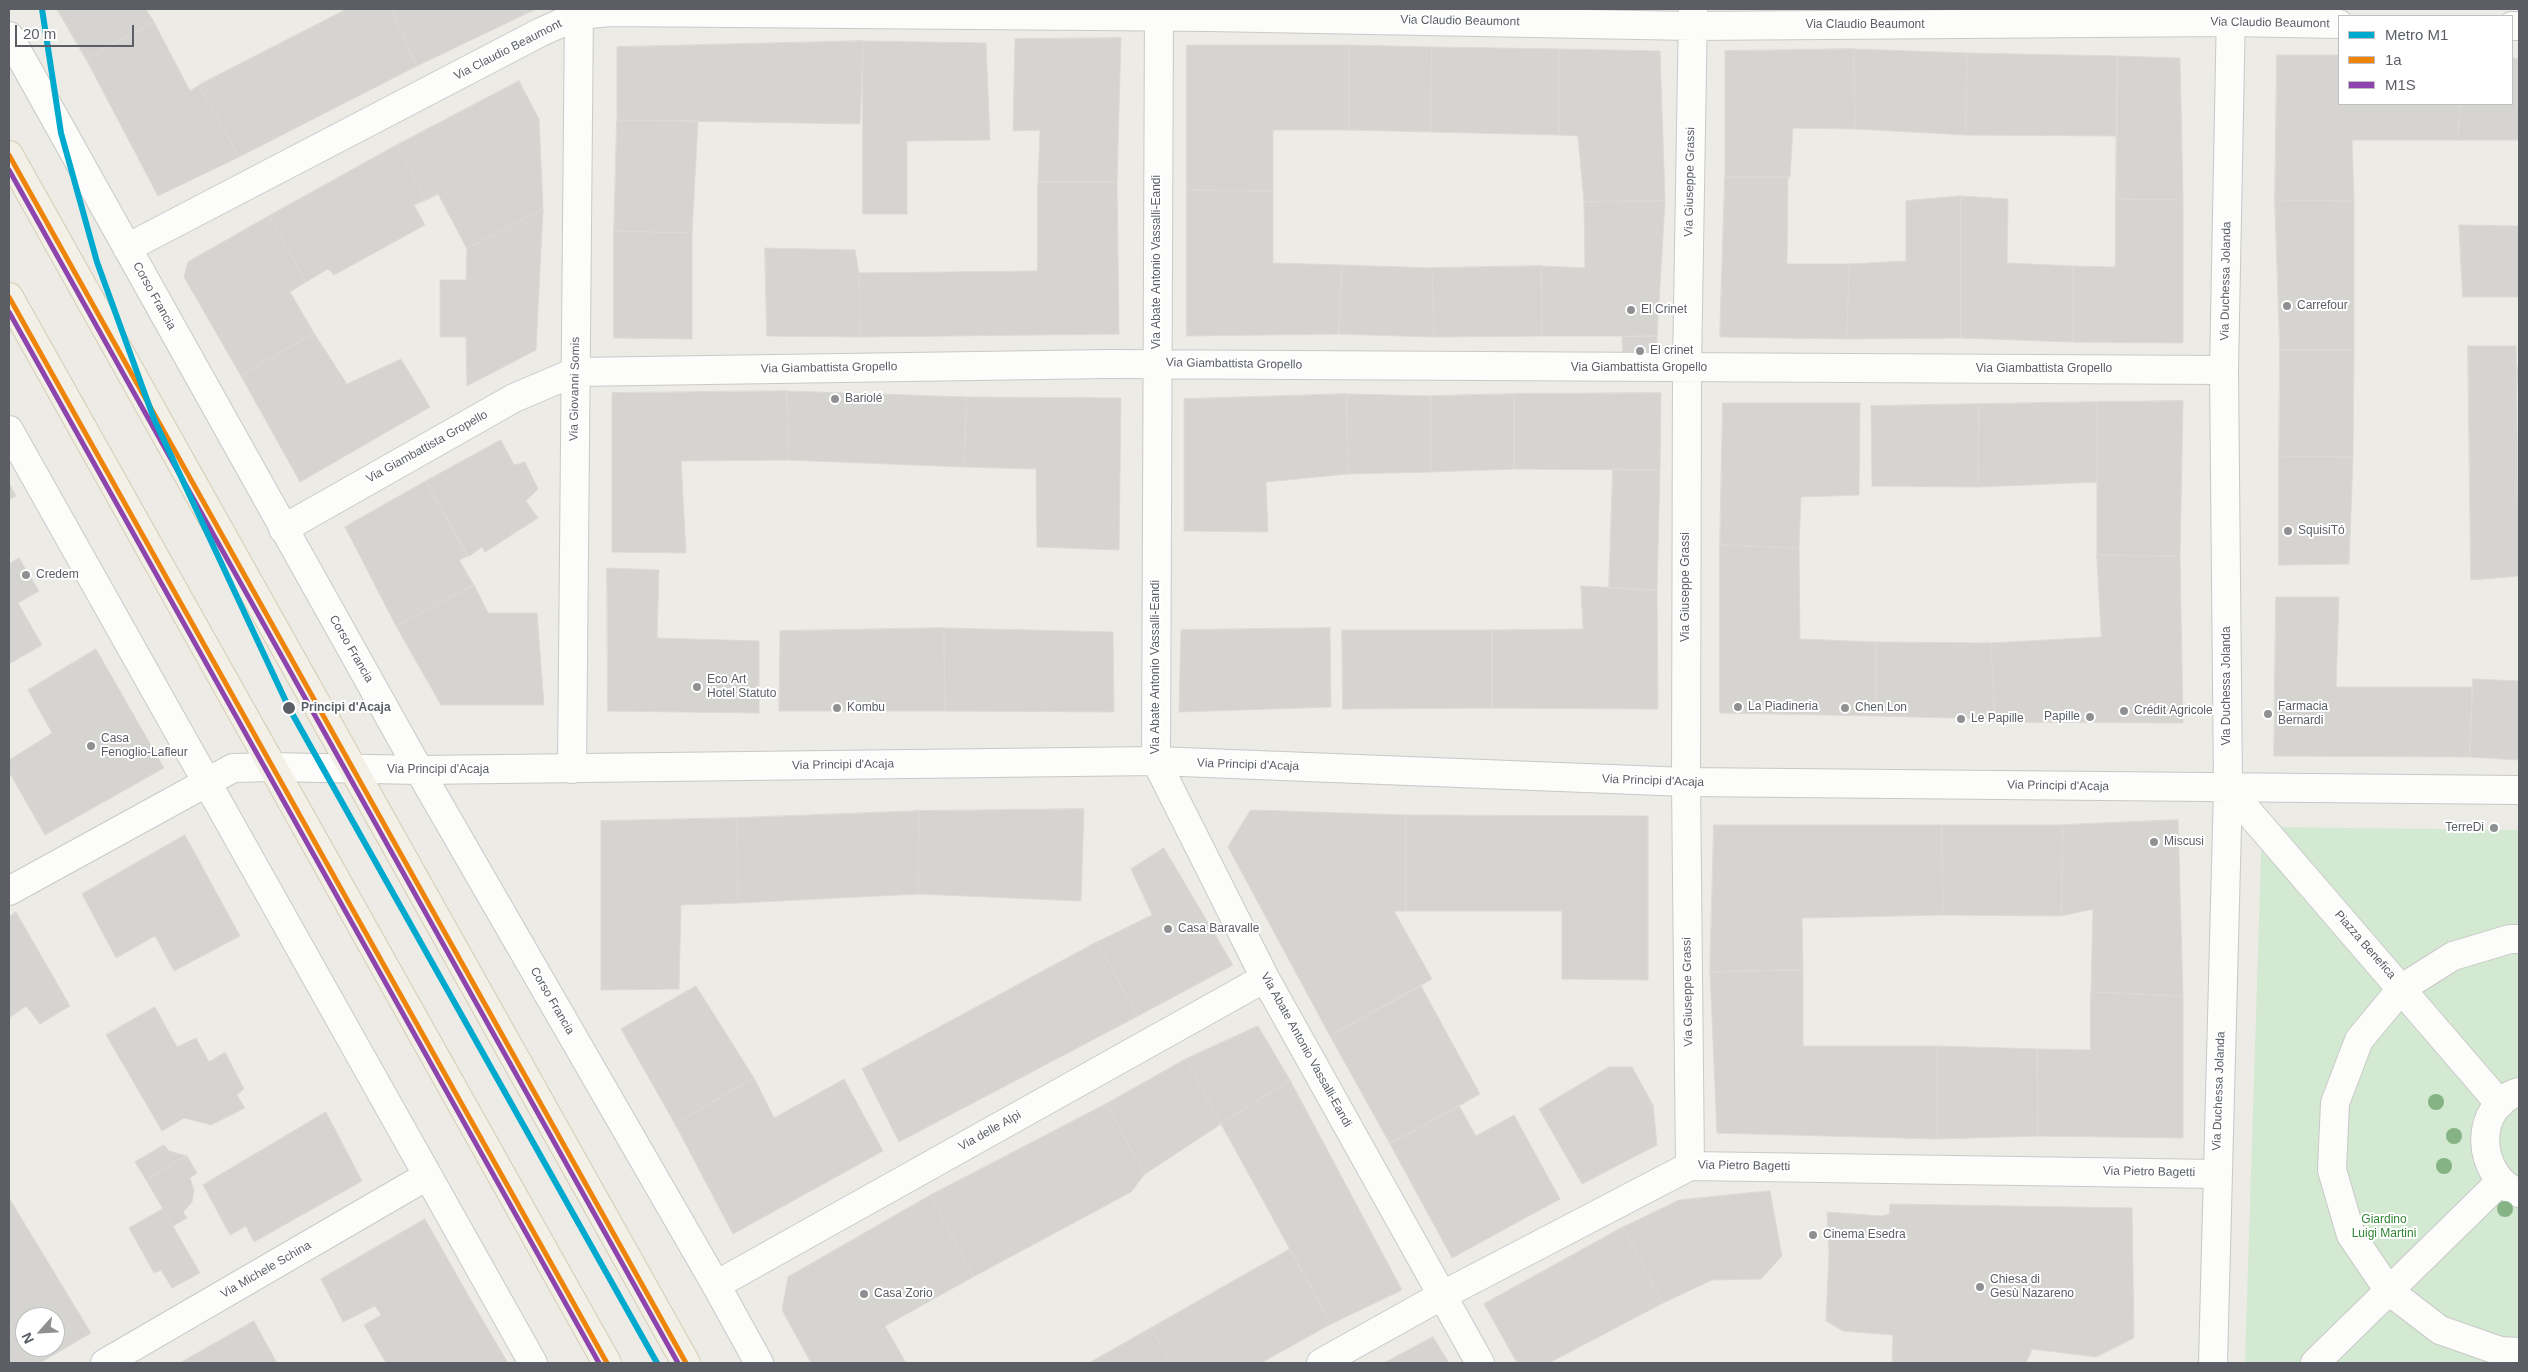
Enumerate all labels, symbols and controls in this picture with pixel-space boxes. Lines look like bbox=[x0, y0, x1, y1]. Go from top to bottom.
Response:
street label: Via Claudio Beaumont bbox=[1400, 13, 1520, 29]
scale bar bbox=[18, 15, 136, 47]
street label: Via Claudio Beaumont bbox=[2210, 15, 2330, 31]
legend bbox=[2338, 15, 2513, 105]
street label: Via Claudio Beaumont bbox=[452, 17, 564, 83]
street label: Via Claudio Beaumont bbox=[1805, 18, 1925, 32]
text: 20 m bbox=[23, 25, 56, 42]
text: Metro M1 bbox=[2385, 26, 2448, 43]
text: 1a bbox=[2385, 51, 2402, 68]
text: M1S bbox=[2385, 76, 2416, 93]
street label: Via Giuseppe Grassi bbox=[1682, 127, 1698, 237]
street label: Via Abate Antonio Vassalli-Eandi bbox=[1150, 175, 1164, 349]
street label: Via Duchessa Jolanda bbox=[2218, 221, 2234, 341]
street label: Corso Francia bbox=[129, 260, 179, 332]
place label: Carrefour bbox=[2297, 299, 2348, 313]
marker: Carrefour bbox=[2281, 300, 2293, 312]
place label: El Crinet bbox=[1641, 303, 1687, 317]
marker: El Crinet bbox=[1625, 304, 1637, 316]
street label: Via Giovanni Somis bbox=[567, 337, 583, 441]
place label: El crinet bbox=[1650, 344, 1693, 358]
marker: El crinet bbox=[1634, 345, 1646, 357]
street label: Via Giambattista Gropello bbox=[1166, 356, 1302, 372]
street label: Via Giambattista Gropello bbox=[761, 360, 897, 376]
street label: Via Giambattista Gropello bbox=[1571, 361, 1707, 375]
street label: Via Giambattista Gropello bbox=[1976, 362, 2112, 376]
place label: Bariolé bbox=[845, 392, 882, 406]
marker: Bariolé bbox=[829, 393, 841, 405]
street label: Via Giambattista Gropello bbox=[364, 408, 490, 486]
place label: SquisiTó bbox=[2298, 524, 2345, 538]
marker: SquisiTó bbox=[2282, 525, 2294, 537]
street label: Via Giuseppe Grassi bbox=[1679, 532, 1693, 642]
place label: Credem bbox=[36, 568, 79, 582]
marker: Credem bbox=[20, 569, 32, 581]
street label: Via Abate Antonio Vassalli-Eandi bbox=[1149, 580, 1163, 754]
street label: Corso Francia bbox=[326, 613, 376, 685]
street label: Via Duchessa Jolanda bbox=[2220, 626, 2234, 746]
place label: Eco Art Hotel Statuto bbox=[707, 673, 776, 701]
marker: Eco Art Hotel Statuto bbox=[691, 681, 703, 693]
marker: Principi d'Acaja bbox=[281, 700, 297, 716]
place label: La Piadineria bbox=[1748, 700, 1818, 714]
place label: Farmacia Bernardi bbox=[2278, 700, 2328, 728]
place label: Principi d'Acaja bbox=[301, 701, 391, 715]
place label: Kombu bbox=[847, 701, 885, 715]
marker: La Piadineria bbox=[1732, 701, 1744, 713]
place label: Chen Lon bbox=[1855, 701, 1907, 715]
marker: Kombu bbox=[831, 702, 843, 714]
marker: Chen Lon bbox=[1839, 702, 1851, 714]
place label: Crédit Agricole bbox=[2134, 704, 2213, 718]
marker: Crédit Agricole bbox=[2118, 705, 2130, 717]
marker: Farmacia Bernardi bbox=[2262, 708, 2274, 720]
place label: Papille bbox=[2044, 710, 2080, 724]
marker: Papille bbox=[2084, 711, 2096, 723]
place label: Le Papille bbox=[1971, 712, 2024, 726]
marker: Le Papille bbox=[1955, 713, 1967, 725]
place label: Casa Fenoglio-Lafleur bbox=[101, 732, 188, 760]
marker: Casa Fenoglio-Lafleur bbox=[85, 740, 97, 752]
street label: Via Principi d'Acaja bbox=[1197, 756, 1299, 774]
street label: Via Principi d'Acaja bbox=[792, 757, 894, 773]
street label: Via Principi d'Acaja bbox=[387, 763, 489, 777]
street label: Via Principi d'Acaja bbox=[1602, 772, 1704, 790]
street label: Via Principi d'Acaja bbox=[2007, 778, 2109, 794]
place label: TerreDi bbox=[2445, 821, 2484, 835]
marker: TerreDi bbox=[2488, 822, 2500, 834]
place label: Miscusi bbox=[2164, 835, 2204, 849]
marker: Miscusi bbox=[2148, 836, 2160, 848]
street label: Piazza Benefica bbox=[2331, 908, 2399, 982]
place label: Casa Baravalle bbox=[1178, 922, 1259, 936]
marker: Casa Baravalle bbox=[1162, 923, 1174, 935]
street label: Via Giuseppe Grassi bbox=[1680, 937, 1696, 1047]
street label: Corso Francia bbox=[527, 965, 577, 1037]
street label: Via Abate Antonio Vassalli-Eandi bbox=[1257, 970, 1355, 1130]
street label: Via Duchessa Jolanda bbox=[2210, 1031, 2228, 1151]
street label: Via delle Alpi bbox=[956, 1108, 1024, 1154]
street label: Via Pietro Bagetti bbox=[1698, 1158, 1790, 1174]
street label: Via Pietro Bagetti bbox=[2103, 1164, 2195, 1180]
park label: Giardino Luigi Martini bbox=[2352, 1213, 2416, 1241]
place label: Cinema Esedra bbox=[1823, 1228, 1906, 1242]
marker: Cinema Esedra bbox=[1807, 1229, 1819, 1241]
street label: Via Michele Schina bbox=[218, 1238, 314, 1302]
place label: Chiesa di Gesù Nazareno bbox=[1990, 1273, 2074, 1301]
marker: Chiesa di Gesù Nazareno bbox=[1974, 1281, 1986, 1293]
place label: Casa Zorio bbox=[874, 1287, 933, 1301]
marker: Casa Zorio bbox=[858, 1288, 870, 1300]
north arrow bbox=[15, 1307, 65, 1357]
text: N bbox=[18, 1330, 37, 1346]

